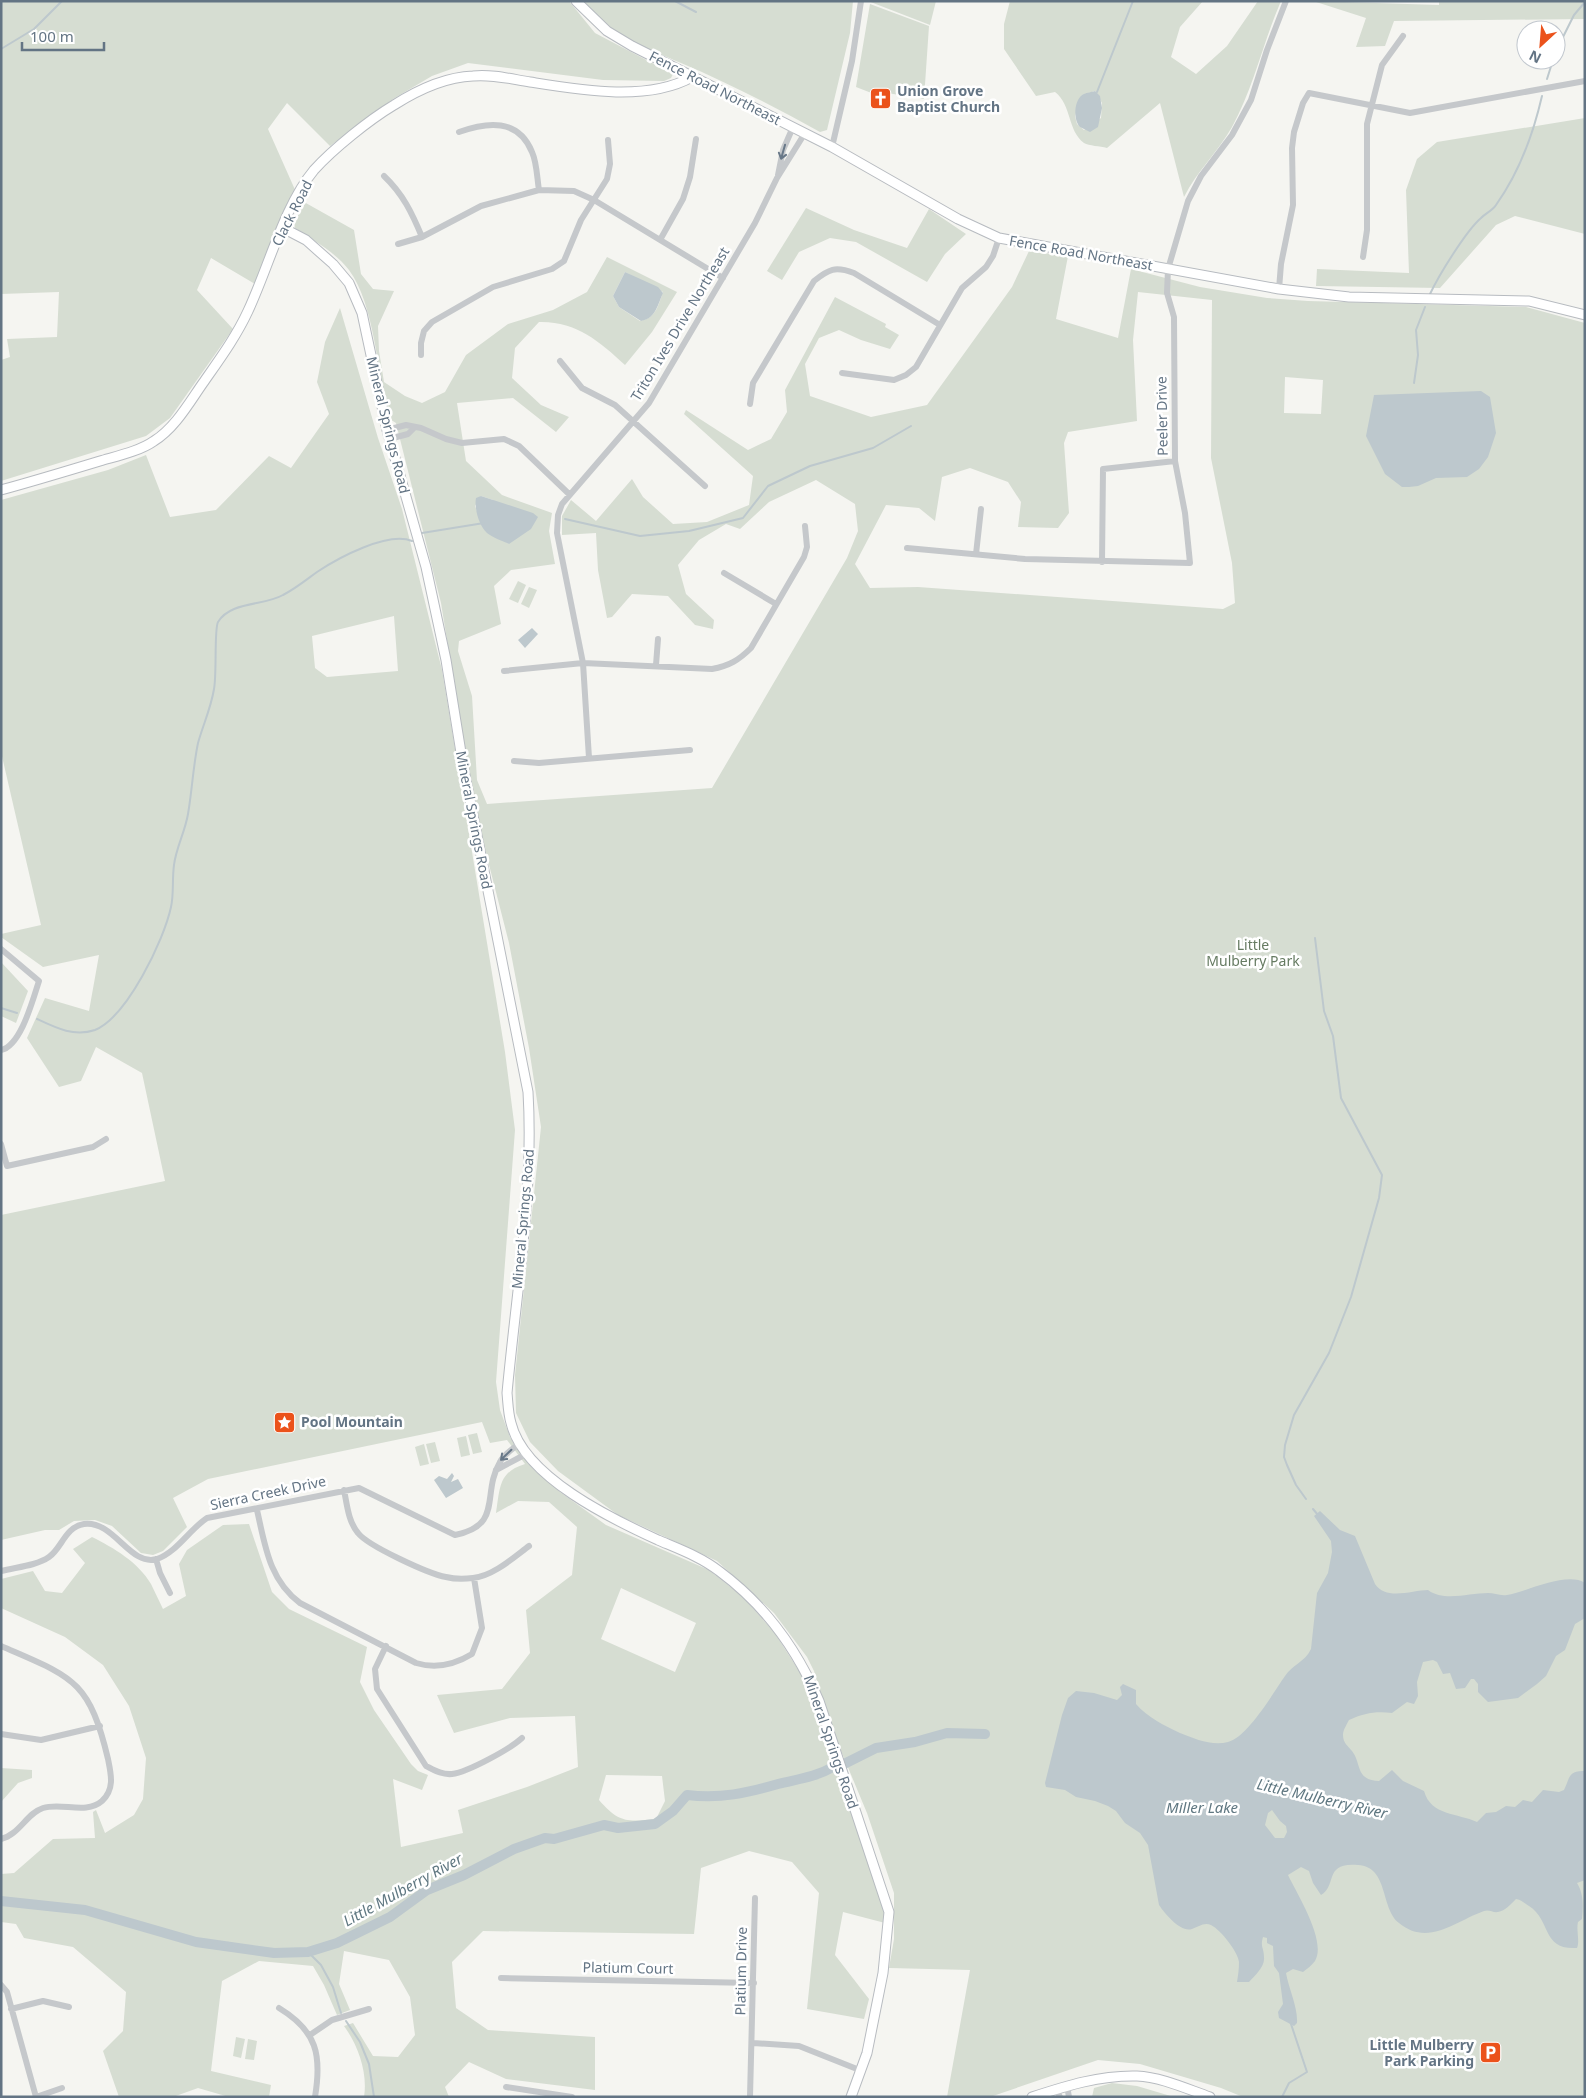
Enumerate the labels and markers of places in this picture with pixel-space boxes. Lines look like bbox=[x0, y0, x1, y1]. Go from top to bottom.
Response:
place label: Union Grove Baptist Church bbox=[897, 81, 1000, 116]
church icon: Union Grove Baptist Church bbox=[869, 87, 893, 111]
place icon: Pool Mountain bbox=[273, 1410, 297, 1434]
place label: Pool Mountain bbox=[301, 1412, 403, 1431]
place label: Little Mulberry Park Parking bbox=[1369, 2035, 1474, 2070]
parking icon: Little Mulberry Park Parking bbox=[1478, 2041, 1502, 2065]

